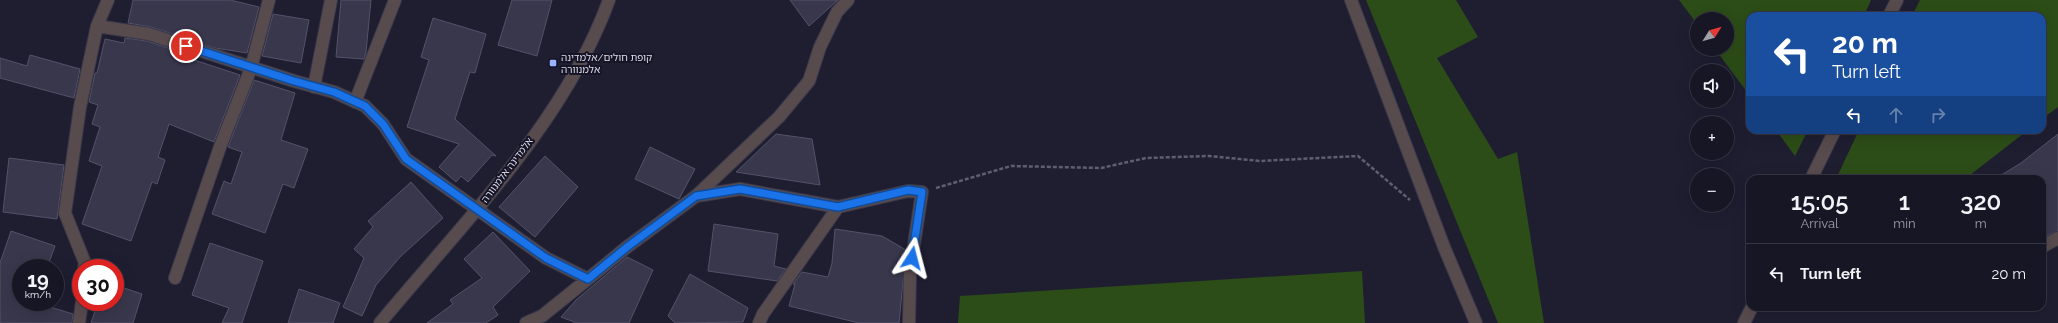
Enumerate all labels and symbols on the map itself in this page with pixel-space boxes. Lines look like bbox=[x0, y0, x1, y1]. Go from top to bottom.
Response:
north arrow bbox=[1690, 12, 1734, 56]
pin bbox=[169, 29, 203, 63]
place label: קופת חולים/אלמדינה אלמנוורה bbox=[561, 52, 652, 75]
marker: קופת חולים/אלמדינה אלמנוורה bbox=[548, 58, 558, 68]
street label: אלמדינה אלמנוורה bbox=[479, 135, 535, 205]
position arrow bbox=[891, 237, 933, 279]
speed limit sign: 30 bbox=[72, 259, 124, 311]

